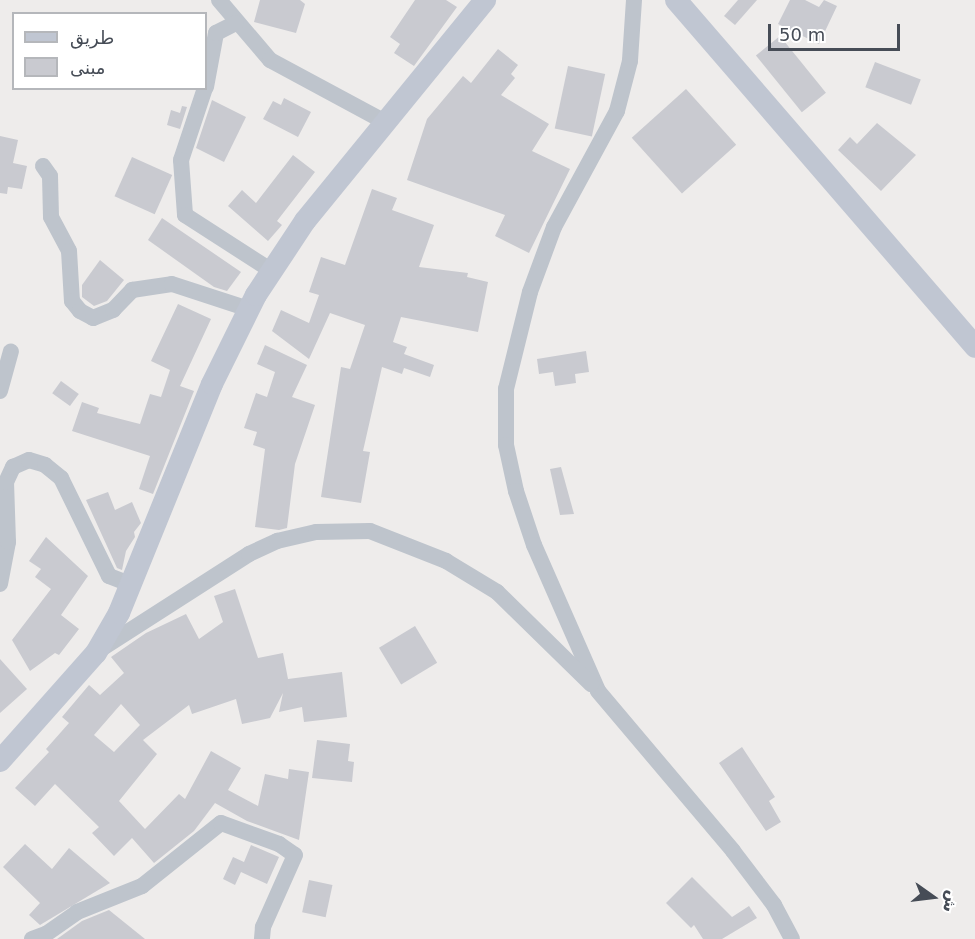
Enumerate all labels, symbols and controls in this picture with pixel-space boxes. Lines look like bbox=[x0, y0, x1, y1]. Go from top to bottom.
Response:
legend bbox=[12, 12, 207, 90]
scale bar bbox=[771, 12, 903, 50]
text: 50 m bbox=[779, 24, 825, 45]
text: طريق bbox=[70, 27, 114, 48]
text: مبنى bbox=[70, 57, 106, 78]
north arrow bbox=[903, 867, 963, 927]
text: ش bbox=[939, 888, 963, 914]

